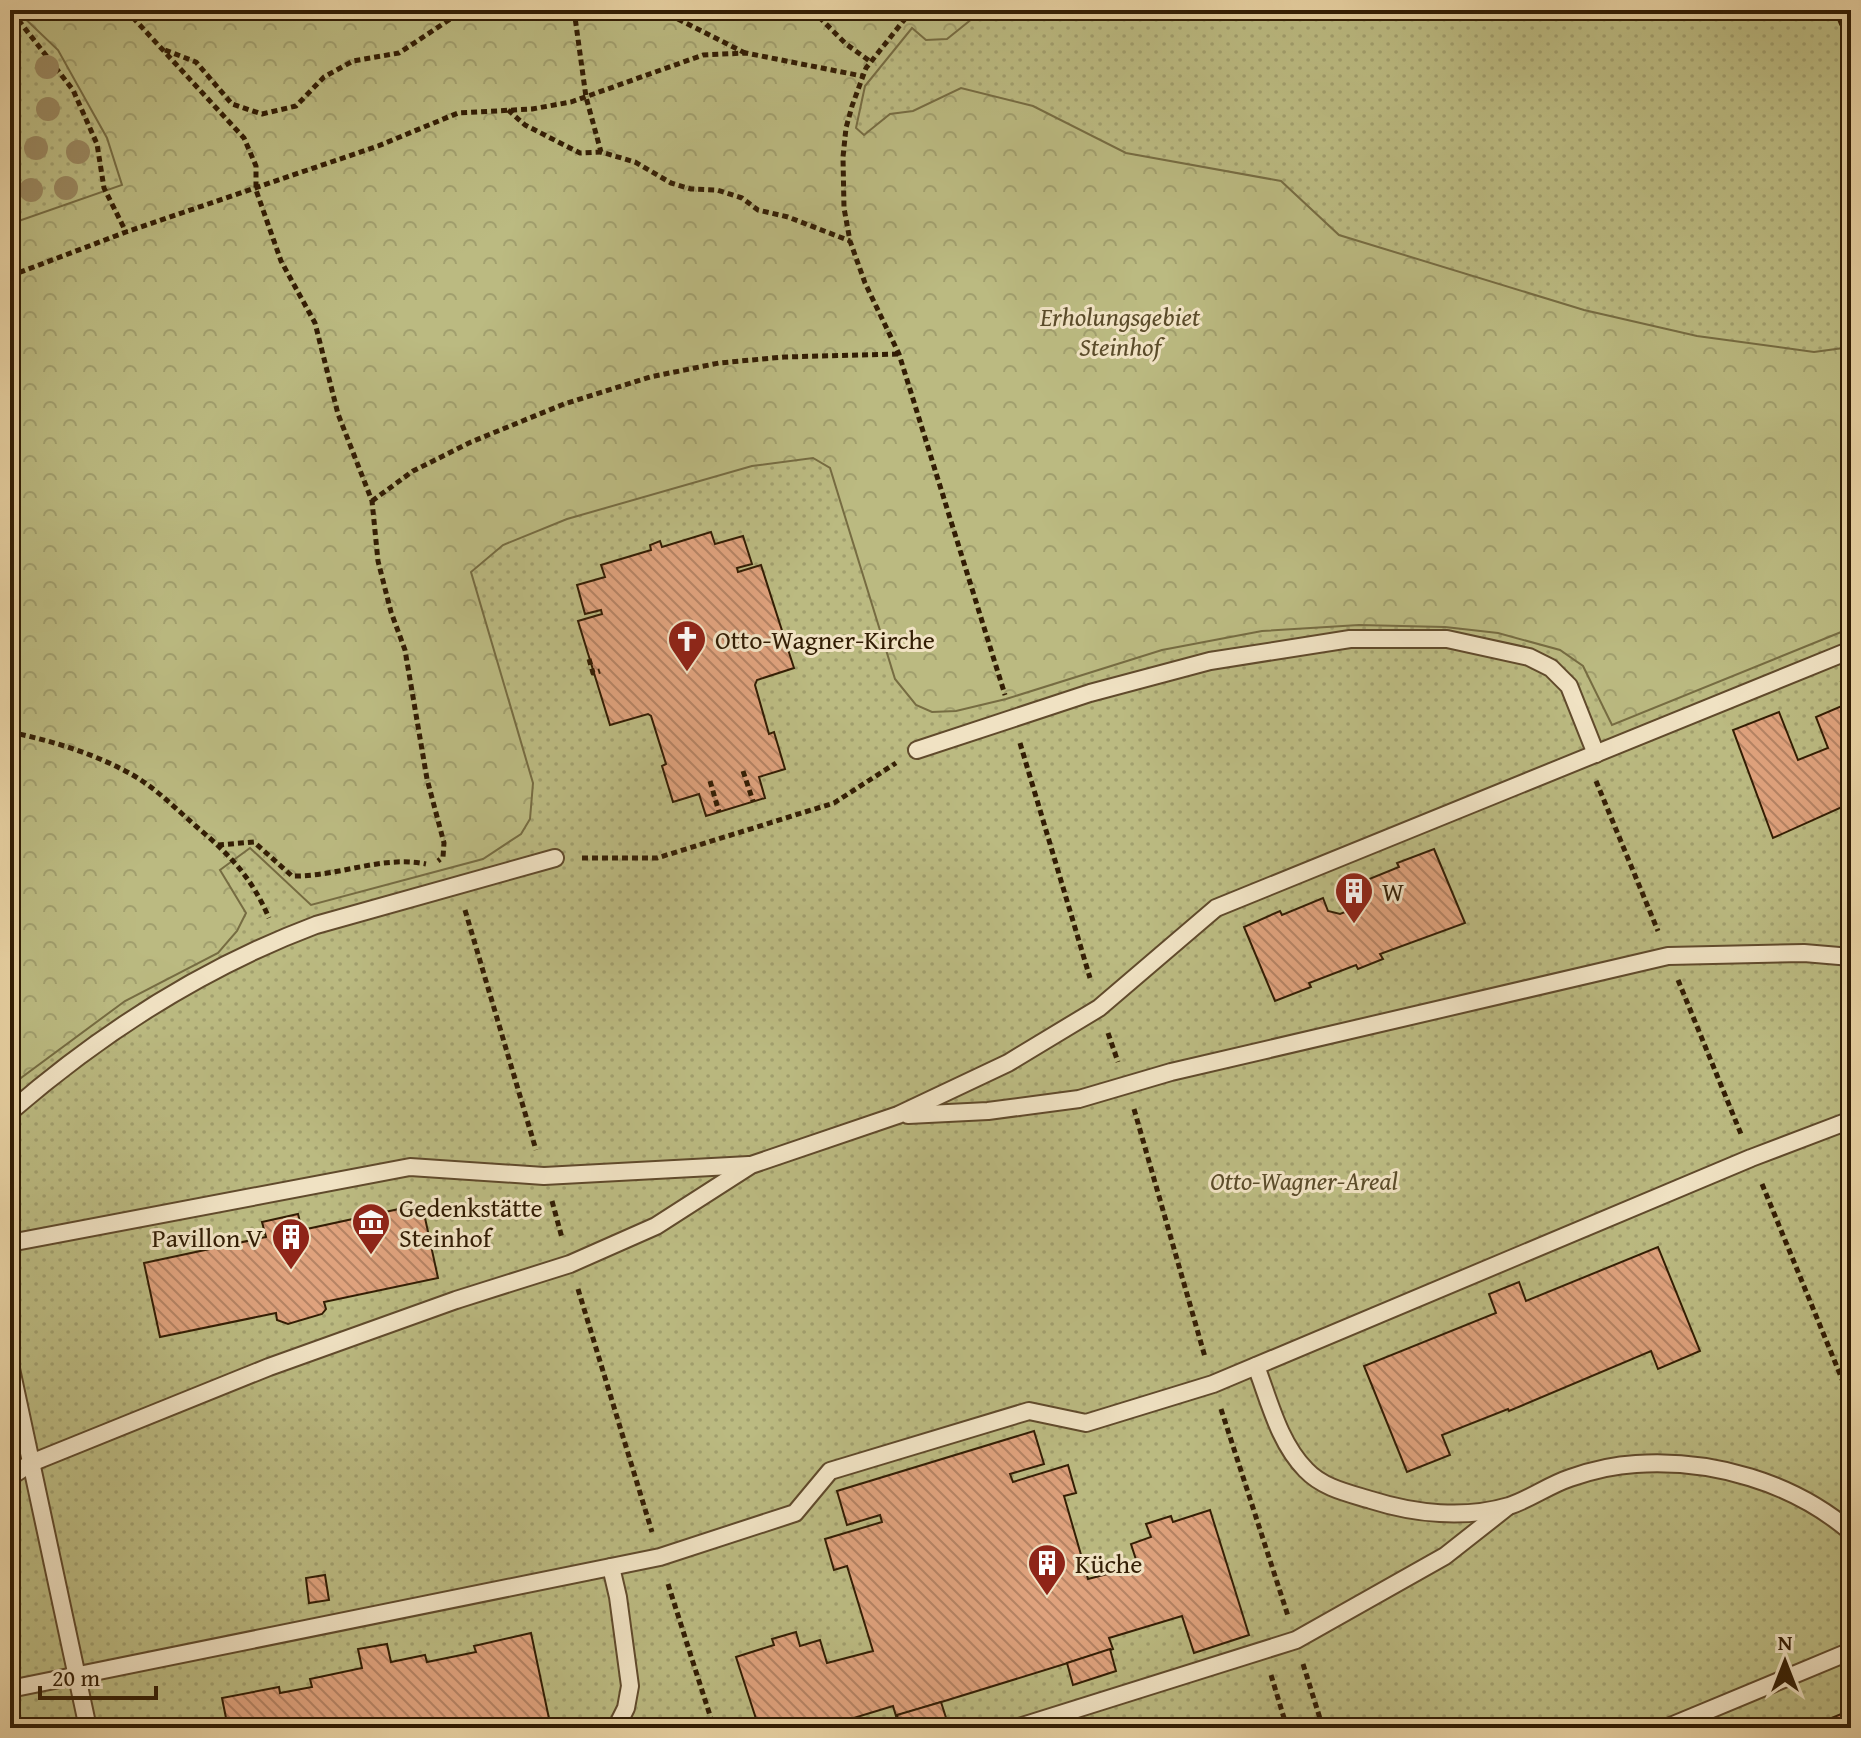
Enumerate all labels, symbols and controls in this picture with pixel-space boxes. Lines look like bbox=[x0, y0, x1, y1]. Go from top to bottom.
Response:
park label: Erholungsgebiet Steinhof bbox=[1039, 297, 1201, 366]
church icon: Otto-Wagner-Kirche bbox=[666, 618, 708, 673]
place label: Otto-Wagner-Kirche bbox=[715, 620, 935, 659]
building icon: W bbox=[1333, 870, 1375, 925]
place label: W bbox=[1382, 872, 1404, 911]
park label: Otto-Wagner-Areal bbox=[1210, 1161, 1398, 1200]
place label: Gedenkstätte Steinhof bbox=[399, 1188, 543, 1257]
museum icon: Gedenkstätte Steinhof bbox=[350, 1201, 392, 1256]
building icon: Pavillon V bbox=[270, 1216, 312, 1271]
place label: Pavillon V bbox=[152, 1218, 263, 1257]
building icon: Küche bbox=[1026, 1542, 1068, 1597]
place label: Küche bbox=[1075, 1544, 1142, 1583]
north arrow bbox=[1745, 1622, 1825, 1702]
text: N bbox=[1778, 1626, 1793, 1658]
scale bar bbox=[40, 1650, 156, 1700]
text: 20 m bbox=[52, 1660, 100, 1695]

